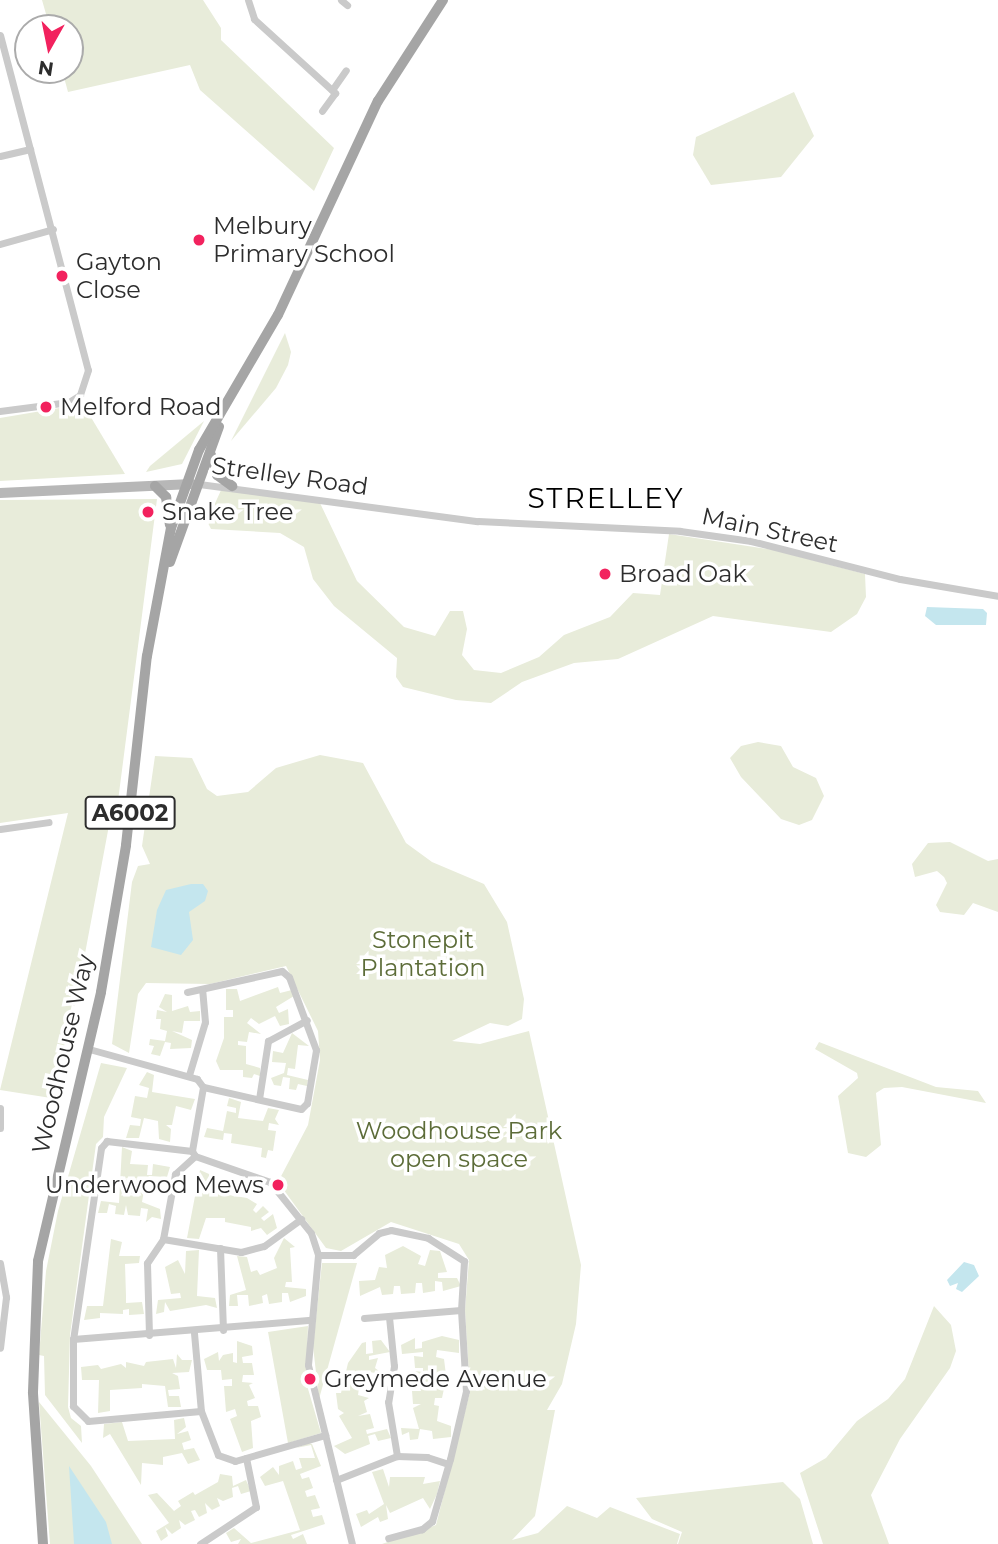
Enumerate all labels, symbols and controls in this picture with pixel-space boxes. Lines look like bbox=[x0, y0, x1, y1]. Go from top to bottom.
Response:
north arrow bbox=[14, 14, 84, 84]
text: N bbox=[37, 56, 55, 81]
place label: Melbury Primary School bbox=[213, 212, 395, 268]
marker: Melbury Primary School bbox=[191, 232, 207, 248]
place label: Gayton Close bbox=[76, 248, 162, 304]
marker: Gayton Close bbox=[54, 268, 70, 284]
place label: Melford Road bbox=[60, 393, 221, 421]
marker: Melford Road bbox=[38, 399, 54, 415]
street label: Strelley Road bbox=[210, 451, 370, 501]
district label: STRELLEY bbox=[528, 481, 684, 515]
place label: Snake Tree bbox=[162, 498, 294, 526]
street label: Main Street bbox=[699, 502, 841, 558]
marker: Snake Tree bbox=[140, 504, 156, 520]
place label: Broad Oak bbox=[619, 560, 747, 588]
marker: Broad Oak bbox=[597, 566, 613, 582]
road number: A6002 bbox=[85, 793, 176, 832]
park label: Stonepit Plantation bbox=[361, 926, 485, 982]
street label: Woodhouse Way bbox=[26, 952, 100, 1156]
park label: Woodhouse Park open space bbox=[356, 1117, 562, 1173]
place label: Underwood Mews bbox=[45, 1171, 264, 1199]
marker: Underwood Mews bbox=[270, 1177, 286, 1193]
place label: Greymede Avenue bbox=[324, 1365, 547, 1393]
marker: Greymede Avenue bbox=[302, 1371, 318, 1387]

